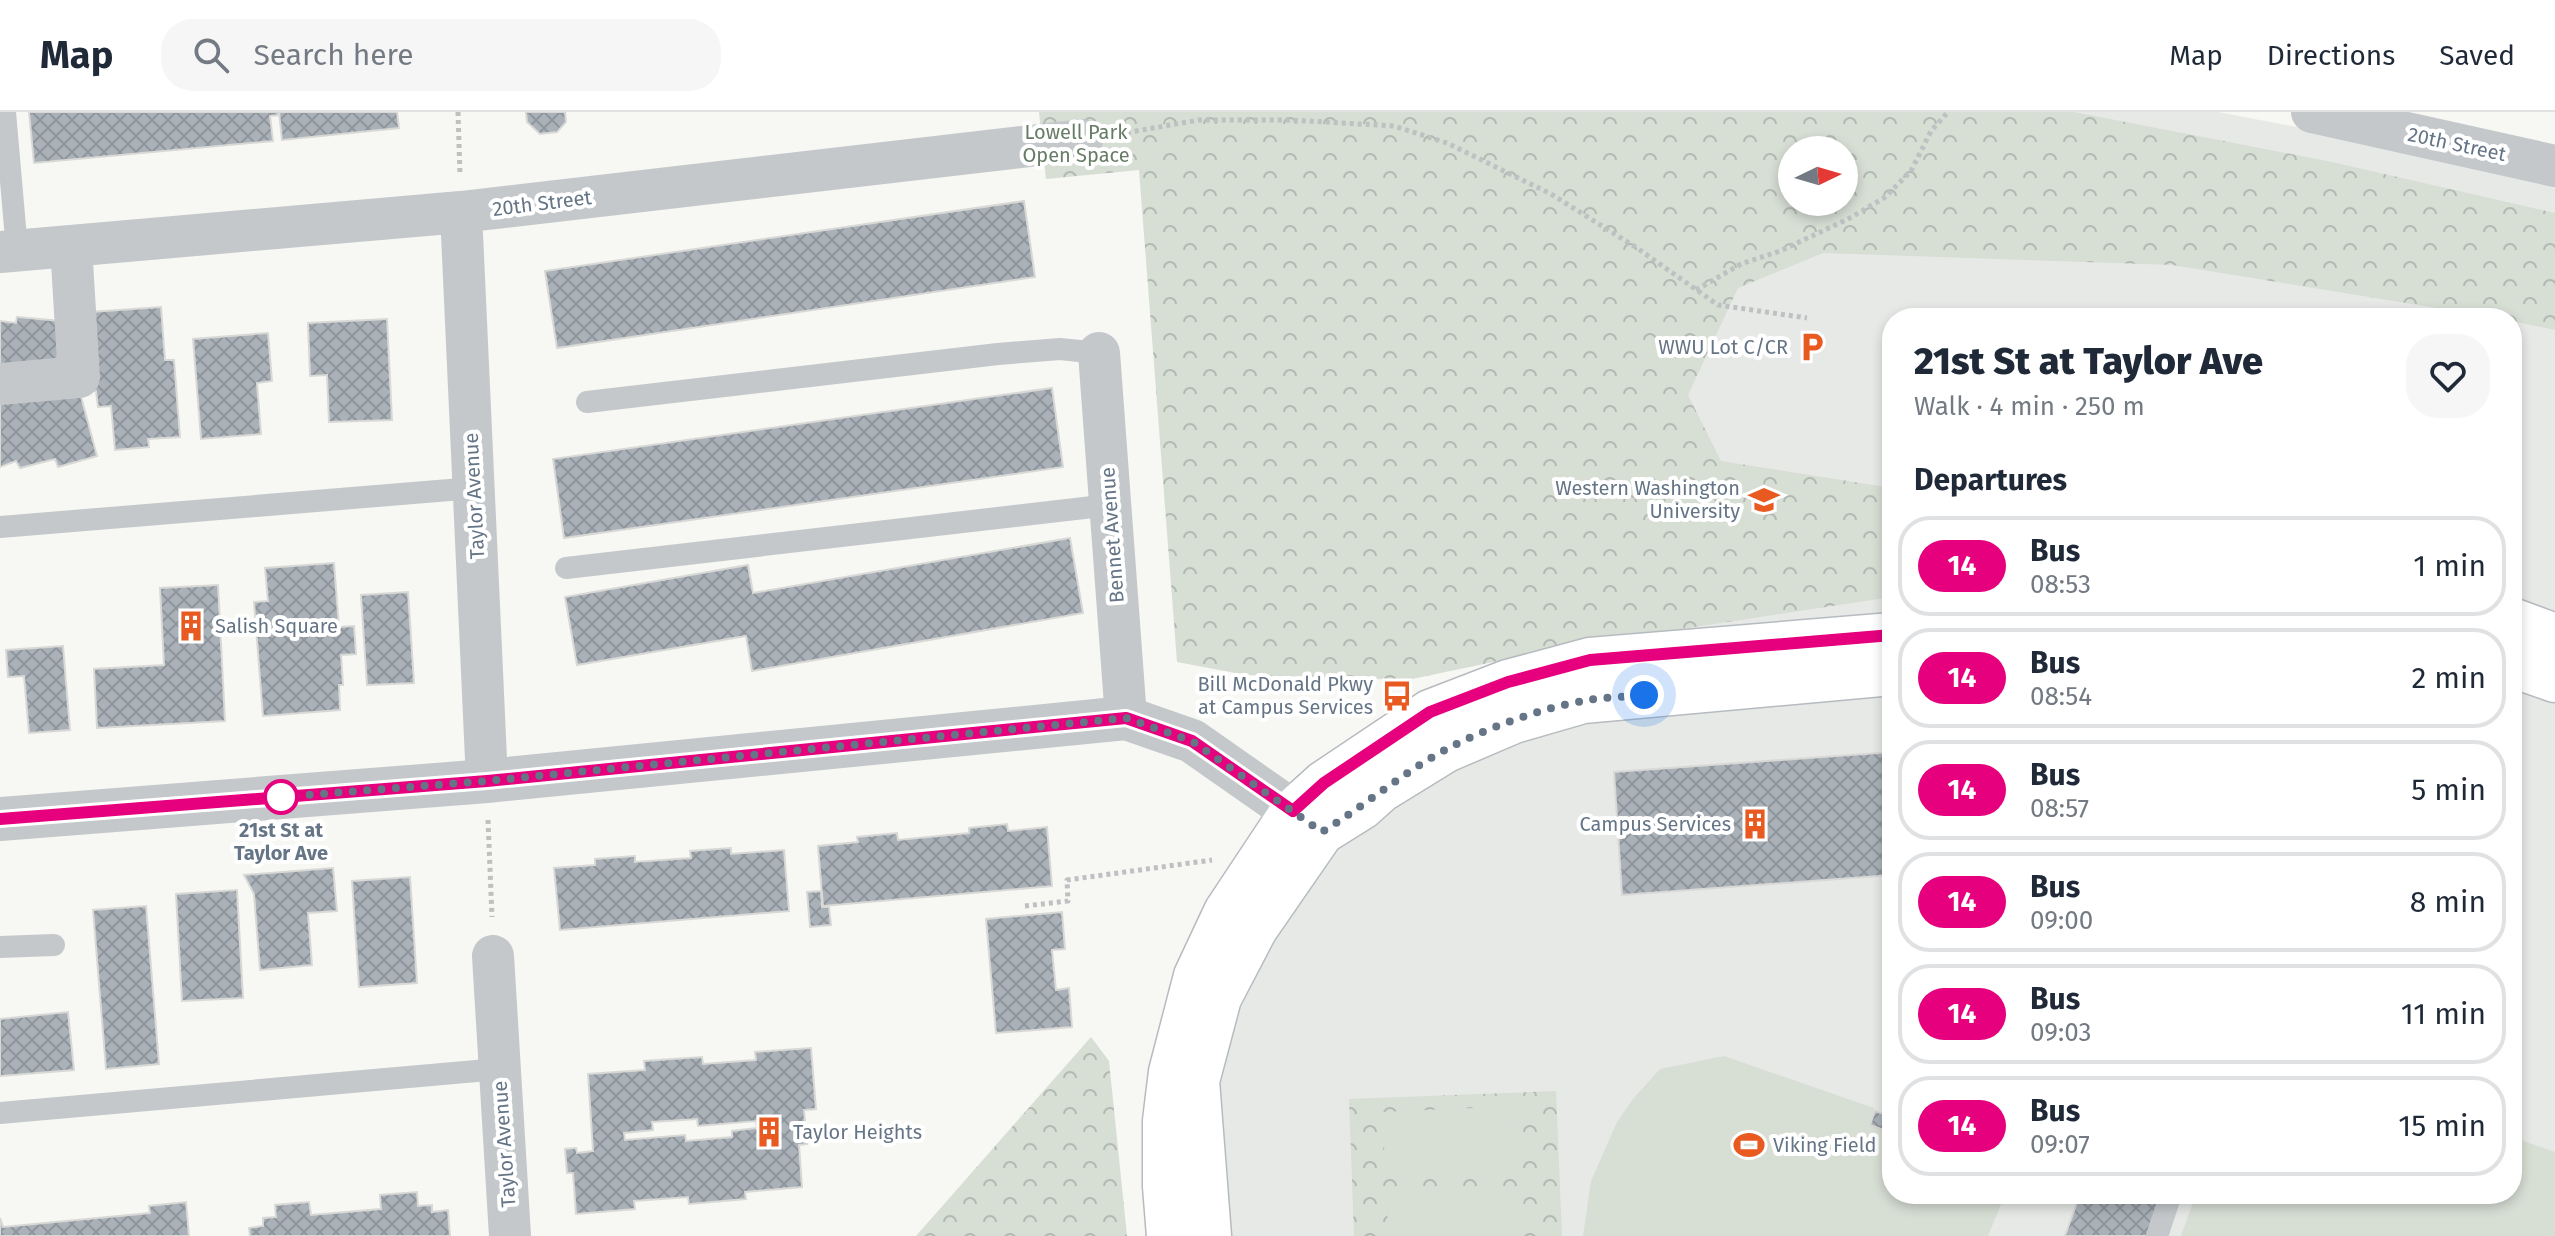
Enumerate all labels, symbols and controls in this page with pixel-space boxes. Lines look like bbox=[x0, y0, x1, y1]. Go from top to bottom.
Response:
search box bbox=[161, 19, 721, 91]
text: Map bbox=[40, 32, 113, 78]
icon: search bbox=[189, 33, 233, 77]
text: Search here bbox=[253, 37, 414, 73]
text: Map bbox=[2169, 39, 2223, 72]
text: Directions bbox=[2267, 39, 2395, 72]
text: Saved bbox=[2439, 39, 2515, 72]
park label: Lowell Park Open Space bbox=[1022, 120, 1130, 167]
street label: 20th Street bbox=[2406, 122, 2509, 166]
north arrow bbox=[1778, 136, 1858, 216]
map controls bbox=[1778, 136, 1858, 216]
street label: 20th Street bbox=[491, 185, 594, 221]
parking icon: WWU Lot C/CR bbox=[1795, 330, 1829, 364]
button: heart bbox=[2406, 334, 2490, 418]
place label: WWU Lot C/CR bbox=[1658, 335, 1788, 359]
text: 21st St at Taylor Ave bbox=[1914, 338, 2263, 384]
text: Walk · 4 min · 250 m bbox=[1914, 391, 2145, 422]
street label: Taylor Avenue bbox=[459, 432, 489, 560]
text: Departures bbox=[1914, 462, 2067, 498]
street label: Bennet Avenue bbox=[1095, 466, 1129, 604]
place label: Western Washington University bbox=[1555, 476, 1740, 523]
school or university icon: Western Washington University bbox=[1747, 483, 1781, 517]
text: Bus bbox=[2030, 533, 2080, 569]
text: 1 min bbox=[2413, 548, 2486, 584]
text: 14 bbox=[1948, 549, 1976, 582]
text: 08:53 bbox=[2030, 569, 2091, 600]
building icon: Salish Square bbox=[174, 609, 208, 643]
place label: Salish Square bbox=[215, 614, 338, 638]
text: Bus bbox=[2030, 645, 2080, 681]
text: 2 min bbox=[2411, 660, 2486, 696]
text: 14 bbox=[1948, 661, 1976, 694]
place label: Bill McDonald Pkwy at Campus Services bbox=[1197, 672, 1373, 719]
your location bbox=[1624, 675, 1664, 715]
bus stop icon: Bill McDonald Pkwy at Campus Services bbox=[1380, 679, 1414, 713]
text: 08:54 bbox=[2030, 681, 2092, 712]
text: Bus bbox=[2030, 757, 2080, 793]
text: 5 min bbox=[2411, 772, 2486, 808]
text: 14 bbox=[1948, 773, 1976, 806]
marker: 21st St at Taylor Ave bbox=[264, 780, 298, 814]
text: 08:57 bbox=[2030, 793, 2089, 824]
building icon: Campus Services bbox=[1738, 807, 1772, 841]
place label: Campus Services bbox=[1579, 812, 1731, 836]
place label: 21st St at Taylor Ave bbox=[234, 818, 328, 865]
text: Bus bbox=[2030, 869, 2080, 905]
text: 8 min bbox=[2410, 884, 2486, 920]
text: 14 bbox=[1948, 885, 1976, 918]
text: 09:00 bbox=[2030, 905, 2093, 936]
text: Bus bbox=[2030, 981, 2080, 1017]
text: 11 min bbox=[2401, 996, 2486, 1032]
text: 14 bbox=[1948, 997, 1976, 1030]
text: 09:03 bbox=[2030, 1017, 2091, 1048]
street label: Taylor Avenue bbox=[488, 1080, 520, 1208]
text: Bus bbox=[2030, 1093, 2080, 1129]
text: 15 min bbox=[2398, 1108, 2486, 1144]
text: 14 bbox=[1948, 1109, 1976, 1142]
building icon: Taylor Heights bbox=[752, 1115, 786, 1149]
place label: Taylor Heights bbox=[793, 1120, 922, 1144]
sports icon: Viking Field bbox=[1732, 1128, 1766, 1162]
text: 09:07 bbox=[2030, 1129, 2090, 1160]
place label: Viking Field bbox=[1773, 1133, 1876, 1157]

